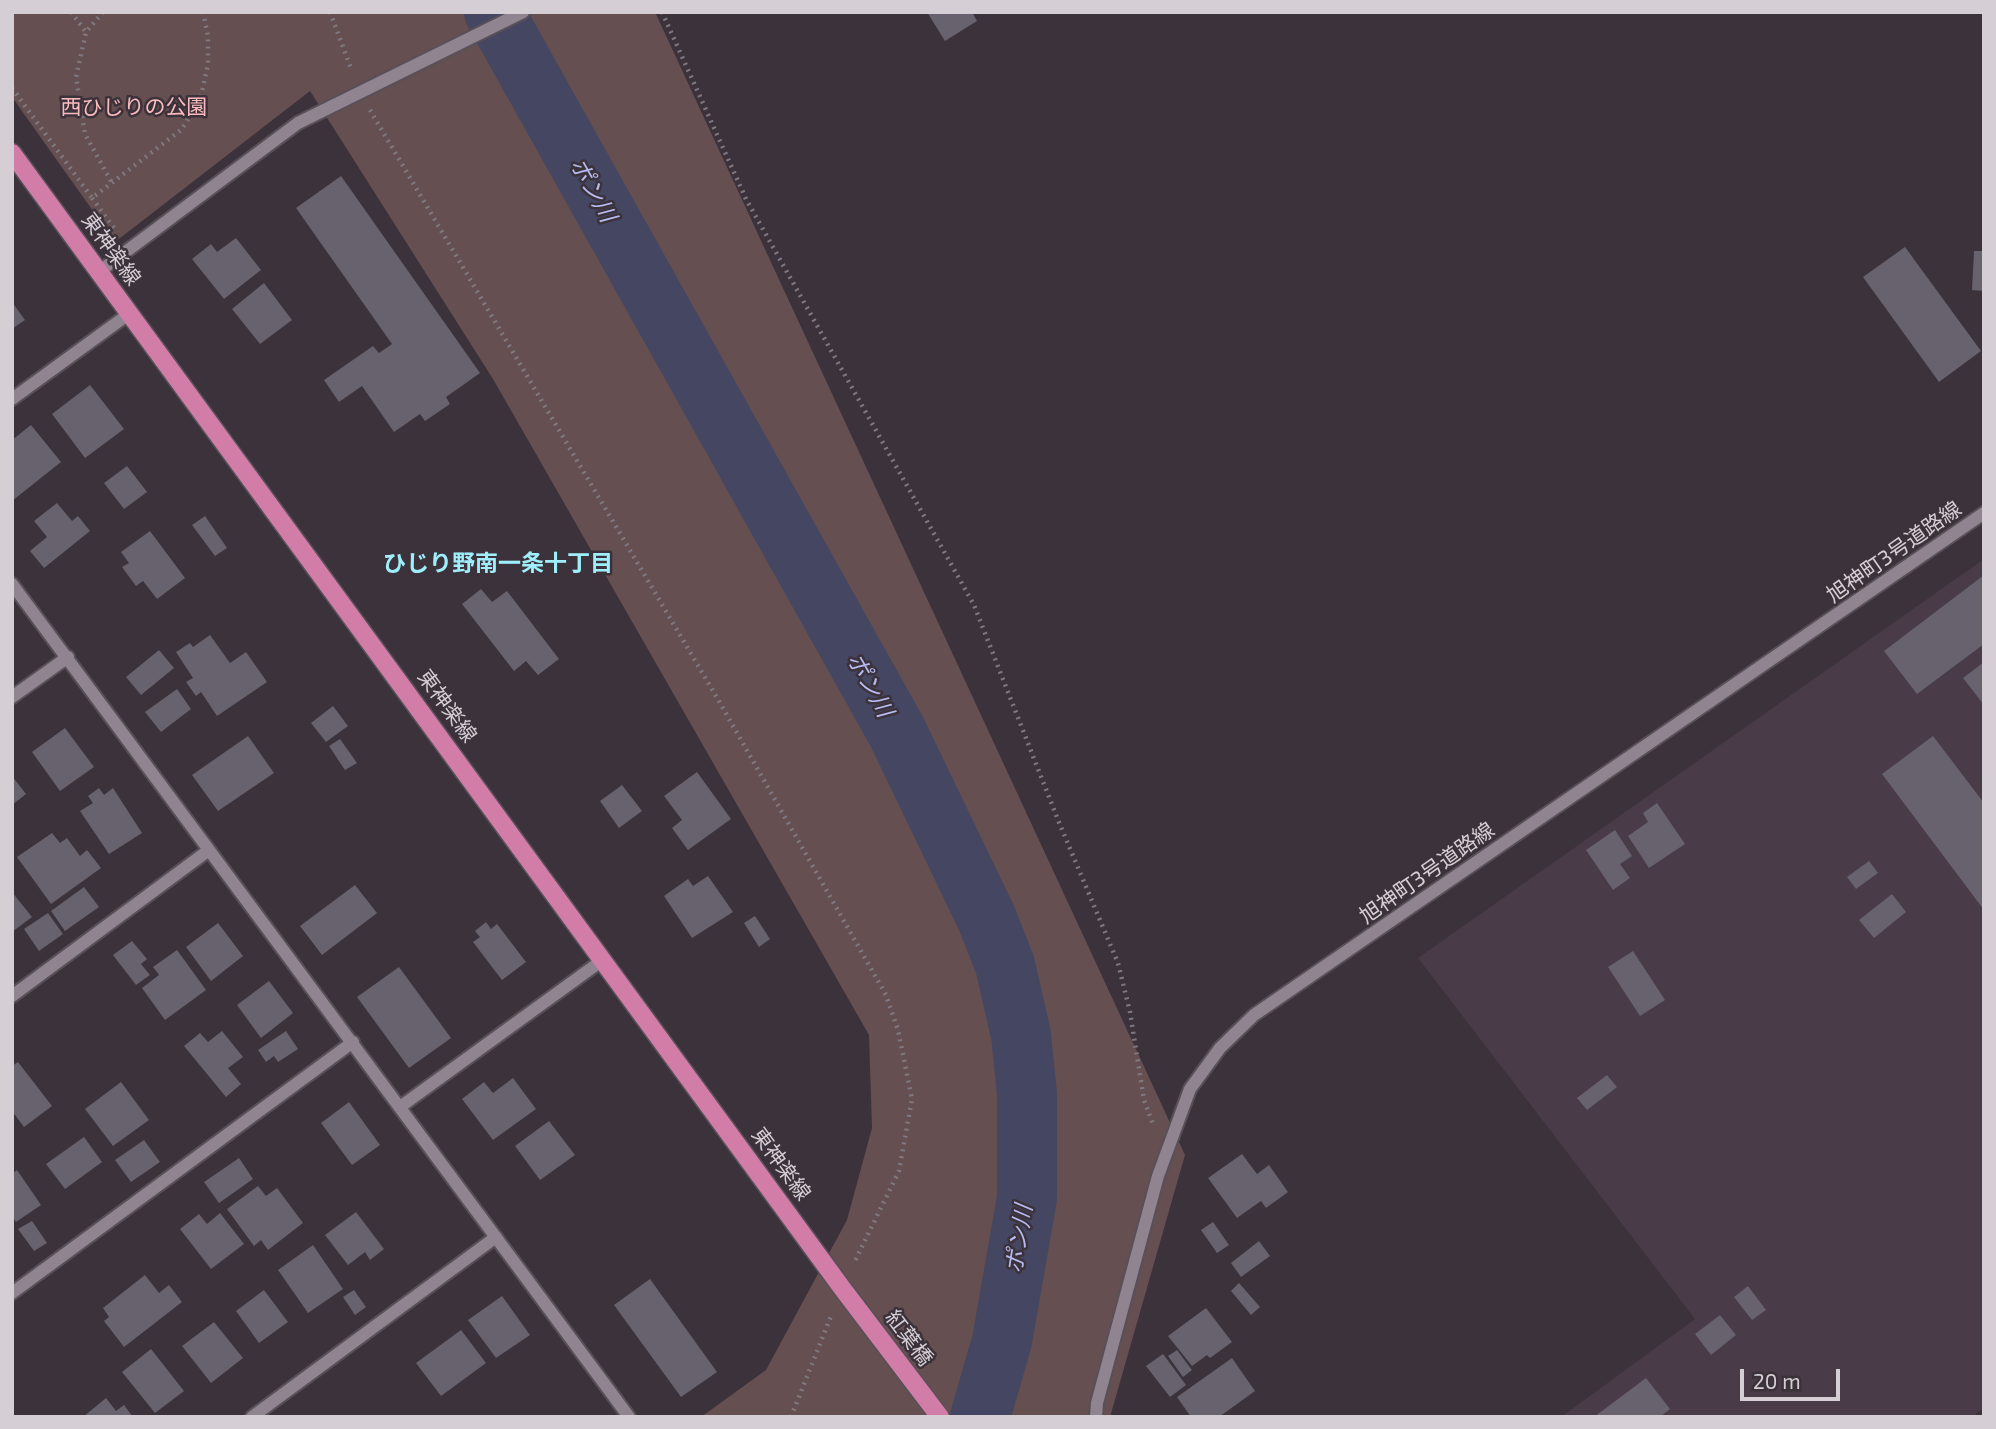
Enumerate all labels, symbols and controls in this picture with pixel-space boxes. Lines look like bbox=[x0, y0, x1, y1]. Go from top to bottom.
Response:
park label: 西ひじりの公園 bbox=[61, 94, 207, 120]
water label: ポン川 bbox=[564, 153, 622, 227]
street label: 東神楽線 bbox=[76, 208, 146, 290]
street label: 旭神町3号道路線 bbox=[1822, 496, 1966, 608]
district label: ひじり野南一条十丁目 bbox=[383, 549, 613, 577]
water label: ポン川 bbox=[841, 648, 899, 722]
street label: 東神楽線 bbox=[412, 665, 482, 747]
street label: 旭神町3号道路線 bbox=[1355, 817, 1499, 929]
street label: 東神楽線 bbox=[746, 1123, 816, 1205]
water label: ポン川 bbox=[1000, 1203, 1038, 1275]
street label: 紅葉橋 bbox=[880, 1305, 938, 1371]
scale bar bbox=[1744, 1356, 1844, 1400]
text: 20 m bbox=[1753, 1368, 1801, 1393]

